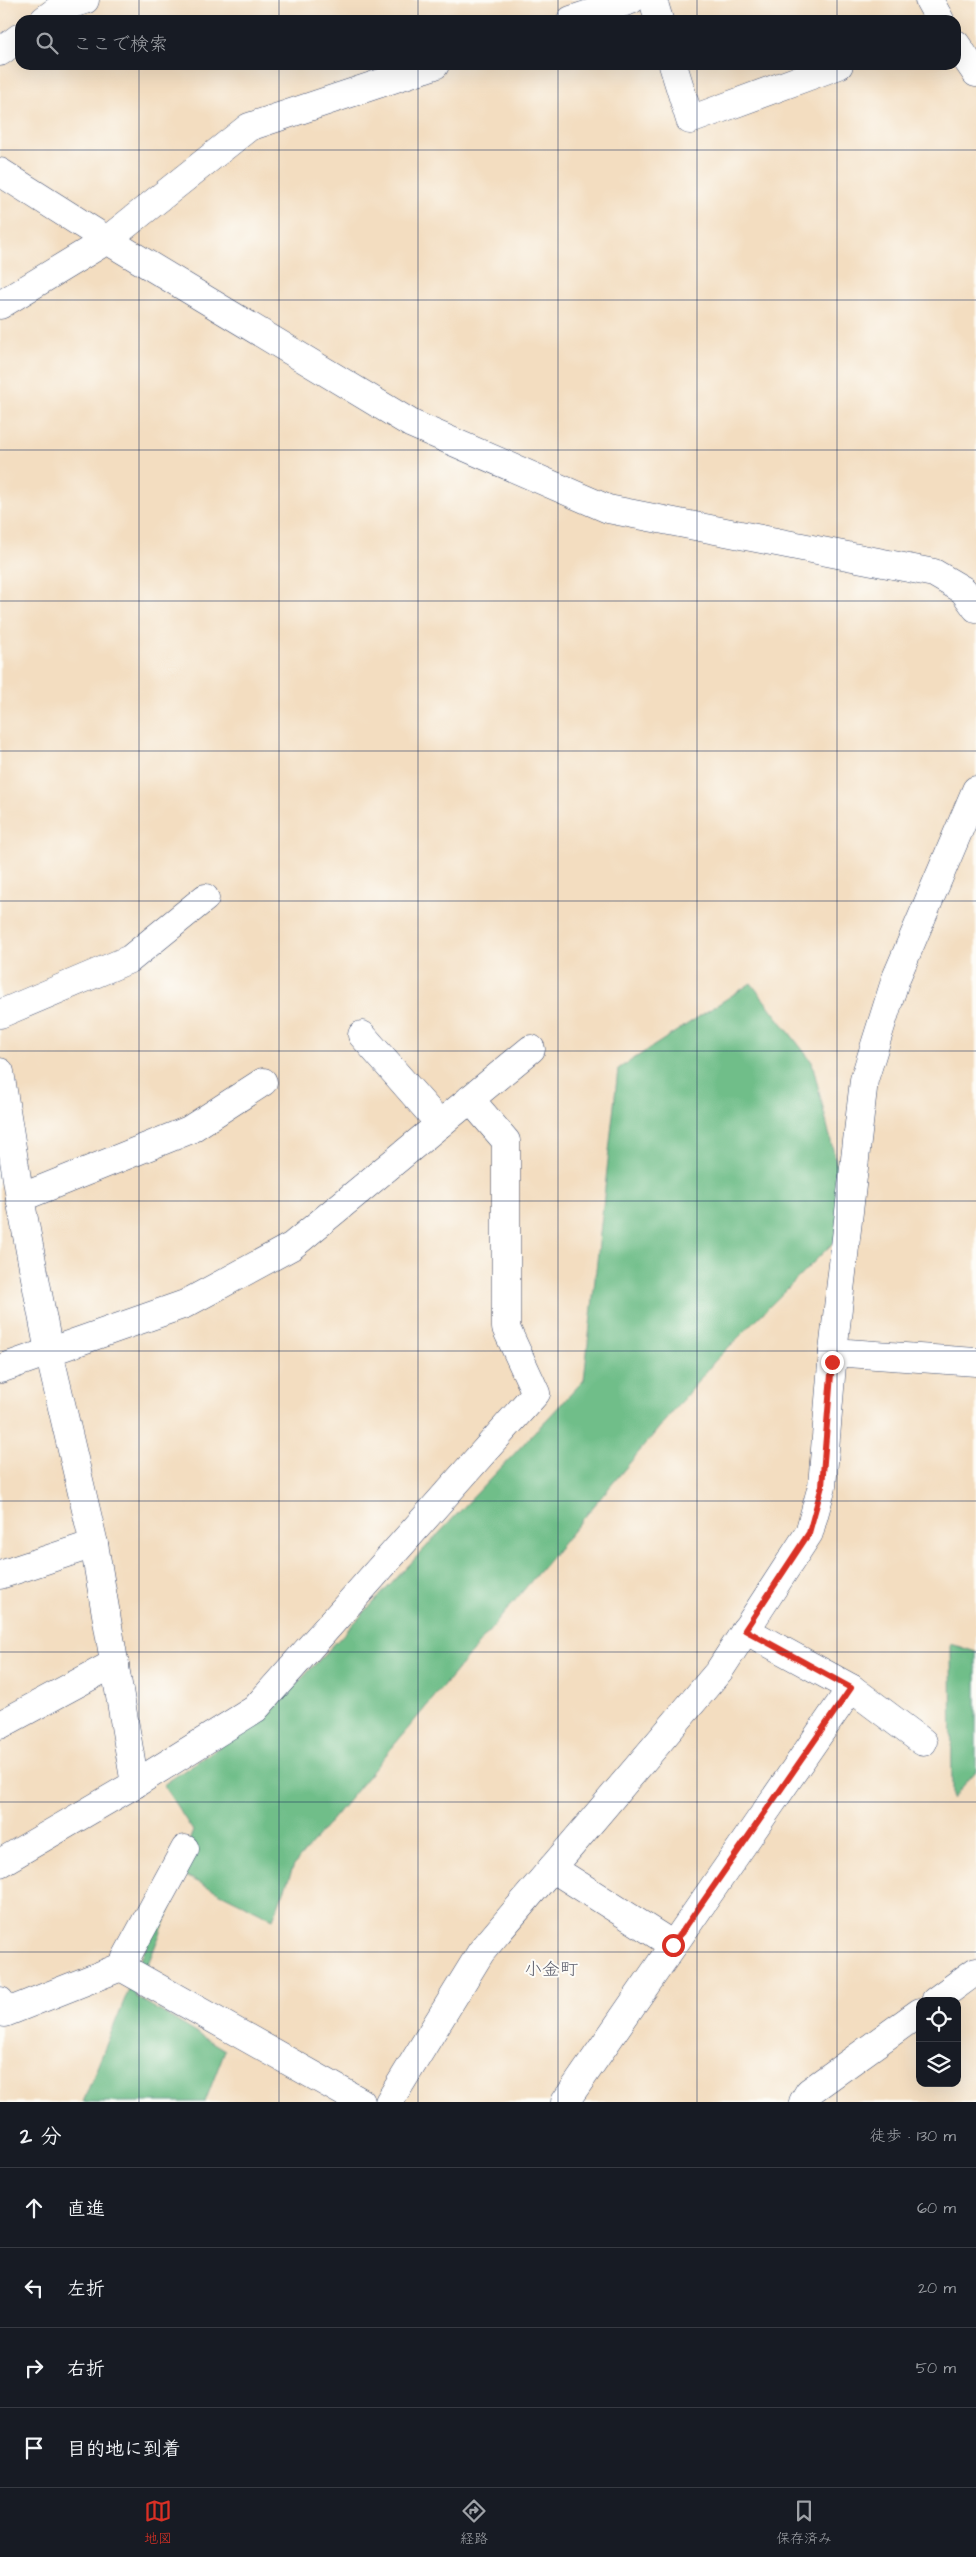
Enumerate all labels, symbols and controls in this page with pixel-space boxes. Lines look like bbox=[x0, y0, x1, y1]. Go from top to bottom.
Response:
search box bbox=[15, 15, 961, 70]
icon: search bbox=[33, 29, 61, 57]
text: ここで検索 bbox=[73, 31, 168, 58]
route end bbox=[821, 1351, 844, 1374]
route start bbox=[662, 1934, 685, 1957]
district label: 小金町 bbox=[524, 1957, 578, 1982]
map controls bbox=[916, 1997, 961, 2087]
button: locate bbox=[916, 1997, 961, 2042]
button: layers bbox=[916, 2042, 961, 2087]
text: 2 分 bbox=[20, 2122, 61, 2151]
text: 徒歩 · 130 m bbox=[870, 2125, 956, 2147]
icon: ahead bbox=[20, 2194, 48, 2222]
text: 直進 bbox=[67, 2196, 105, 2223]
text: 60 m bbox=[917, 2197, 956, 2219]
icon: left bbox=[20, 2274, 48, 2302]
text: 左折 bbox=[67, 2276, 105, 2303]
text: 20 m bbox=[918, 2277, 956, 2299]
icon: right bbox=[20, 2354, 48, 2382]
text: 右折 bbox=[67, 2356, 105, 2383]
text: 50 m bbox=[916, 2357, 956, 2379]
icon: arrive bbox=[20, 2434, 48, 2462]
text: 目的地に到着 bbox=[67, 2436, 181, 2463]
tab: 地図 bbox=[144, 2497, 172, 2549]
tab: 経路 bbox=[460, 2497, 488, 2549]
tab: 保存済み bbox=[776, 2497, 832, 2549]

